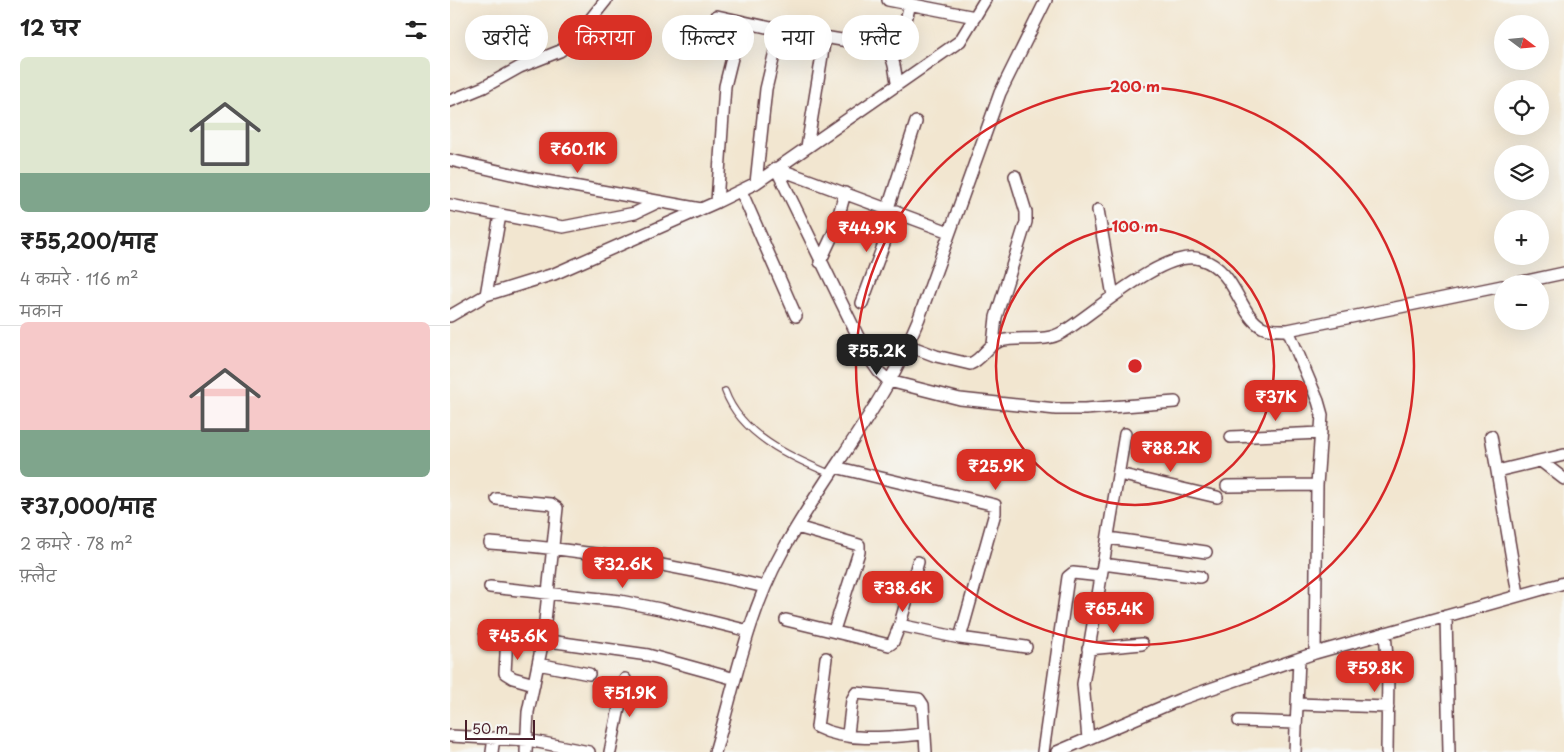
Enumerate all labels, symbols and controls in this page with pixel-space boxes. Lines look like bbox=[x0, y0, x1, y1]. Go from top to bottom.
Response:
text: 12 घर bbox=[20, 11, 79, 43]
chip: खरीदें bbox=[465, 15, 548, 60]
chip: किराया bbox=[558, 15, 652, 60]
chip: फ़िल्टर bbox=[662, 15, 754, 60]
chip: नया bbox=[764, 15, 832, 60]
chip: फ़्लैट bbox=[842, 15, 919, 60]
north arrow bbox=[1494, 15, 1549, 70]
map controls bbox=[1494, 15, 1549, 330]
icon: filters bbox=[402, 16, 430, 44]
text: 200 m bbox=[1110, 74, 1160, 97]
button: locate bbox=[1494, 80, 1549, 135]
icon: home bbox=[180, 89, 270, 179]
pin: ₹60.1K bbox=[537, 132, 619, 174]
text: ₹60.1K bbox=[550, 136, 606, 160]
button: layers bbox=[1494, 145, 1549, 200]
pin: ₹44.9K bbox=[826, 210, 908, 253]
button: + bbox=[1494, 210, 1549, 265]
text: 100 m bbox=[1112, 214, 1158, 237]
text: ₹44.9K bbox=[838, 215, 896, 239]
text: ₹55,200/माह bbox=[20, 224, 157, 256]
text: 4 कमरे · 116 m² bbox=[20, 266, 139, 290]
button: − bbox=[1494, 275, 1549, 330]
text: मकान bbox=[20, 298, 62, 322]
pin: ₹55.2K bbox=[836, 334, 918, 376]
text: ₹55.2K bbox=[848, 338, 906, 362]
icon: home bbox=[180, 355, 270, 445]
centre of rings bbox=[1126, 357, 1144, 375]
pin: ₹37K bbox=[1246, 380, 1306, 422]
text: ₹37K bbox=[1255, 384, 1297, 408]
pin: ₹88.2K bbox=[1130, 430, 1212, 473]
text: ₹88.2K bbox=[1142, 435, 1200, 459]
pin: ₹25.9K bbox=[955, 448, 1037, 491]
text: ₹25.9K bbox=[968, 453, 1024, 477]
text: ₹37,000/माह bbox=[20, 489, 155, 521]
text: 2 कमरे · 78 m² bbox=[20, 531, 133, 555]
pin: ₹32.6K bbox=[582, 546, 664, 589]
text: ₹32.6K bbox=[593, 551, 653, 575]
text: फ़्लैट bbox=[20, 563, 56, 587]
pin: ₹38.6K bbox=[862, 570, 944, 613]
text: ₹38.6K bbox=[873, 575, 933, 599]
pin: ₹65.4K bbox=[1073, 592, 1155, 634]
text: ₹65.4K bbox=[1085, 596, 1143, 620]
pin: ₹45.6K bbox=[477, 618, 559, 661]
text: ₹45.6K bbox=[488, 623, 548, 647]
pin: ₹59.8K bbox=[1334, 650, 1416, 693]
text: ₹59.8K bbox=[1347, 655, 1403, 679]
pin: ₹51.9K bbox=[589, 676, 671, 718]
text: ₹51.9K bbox=[603, 680, 657, 704]
scale bar bbox=[465, 717, 535, 740]
text: 50 m bbox=[472, 718, 508, 739]

